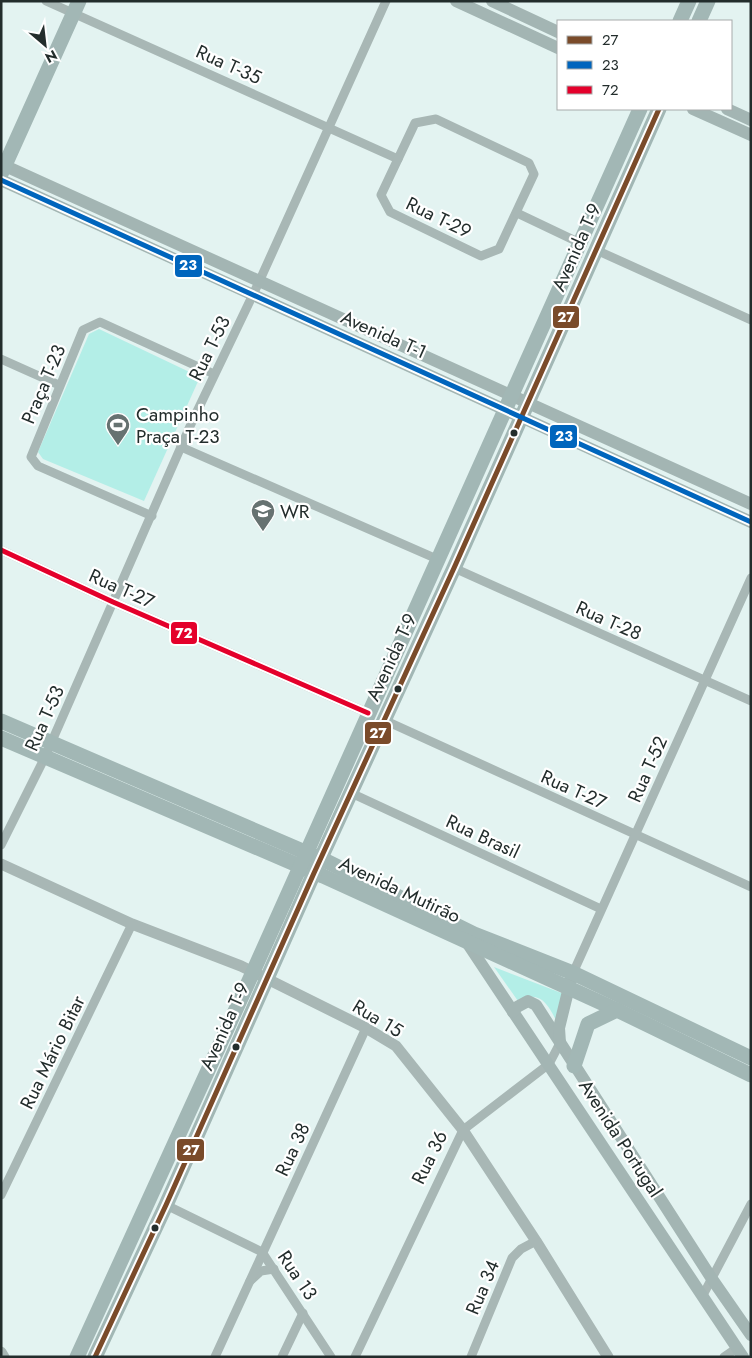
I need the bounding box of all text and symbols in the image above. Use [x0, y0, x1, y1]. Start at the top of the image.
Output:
north arrow [20, 20, 70, 70]
legend [557, 20, 732, 110]
text: 27 [602, 29, 619, 51]
street label: Rua T-35 [192, 38, 266, 91]
text: N [41, 45, 61, 68]
text: 23 [602, 54, 619, 76]
text: 72 [602, 79, 618, 101]
street label: Rua T-29 [401, 190, 476, 245]
street label: Avenida T-9 [545, 199, 608, 296]
line badge: 23 [174, 254, 203, 278]
text: 23 [179, 255, 197, 275]
street label: Avenida T-1 [337, 304, 431, 365]
line badge: 27 [552, 305, 580, 329]
text: 27 [557, 307, 575, 327]
street label: Rua T-53 [182, 311, 237, 385]
street label: Praça T-23 [15, 340, 72, 428]
place label: Campinho Praça T-23 [136, 401, 220, 450]
sports icon: Campinho Praça T-23 [105, 412, 131, 446]
line badge: 23 [549, 424, 578, 449]
text: 23 [555, 426, 573, 446]
unlabelled marker [509, 428, 519, 438]
school or university icon: WR [250, 498, 276, 532]
place label: WR [280, 498, 310, 525]
street label: Rua T-27 [85, 562, 159, 615]
street label: Rua T-28 [572, 594, 646, 647]
street label: Avenida T-9 [359, 609, 424, 705]
line badge: 72 [170, 621, 198, 645]
text: 72 [175, 623, 193, 643]
street label: Rua T-53 [18, 681, 71, 755]
unlabelled marker [393, 684, 403, 694]
line badge: 27 [364, 721, 392, 745]
text: 27 [369, 723, 387, 743]
street label: Rua T-52 [621, 732, 674, 807]
street label: Rua T-27 [537, 763, 611, 816]
street label: Rua Brasil [441, 808, 524, 865]
street label: Avenida Mutirão [335, 850, 465, 929]
street label: Avenida T-9 [193, 978, 256, 1075]
street label: Rua Mário Bitar [13, 990, 92, 1114]
street label: Rua 15 [347, 993, 408, 1044]
unlabelled marker [231, 1042, 241, 1052]
street label: Avenida Portugal [572, 1074, 669, 1203]
street label: Rua 38 [268, 1118, 317, 1180]
street label: Rua 36 [405, 1126, 454, 1189]
line badge: 27 [176, 1138, 205, 1162]
text: 27 [182, 1140, 200, 1160]
unlabelled marker [150, 1223, 160, 1233]
street label: Rua 13 [271, 1245, 324, 1305]
street label: Rua 34 [459, 1256, 506, 1319]

